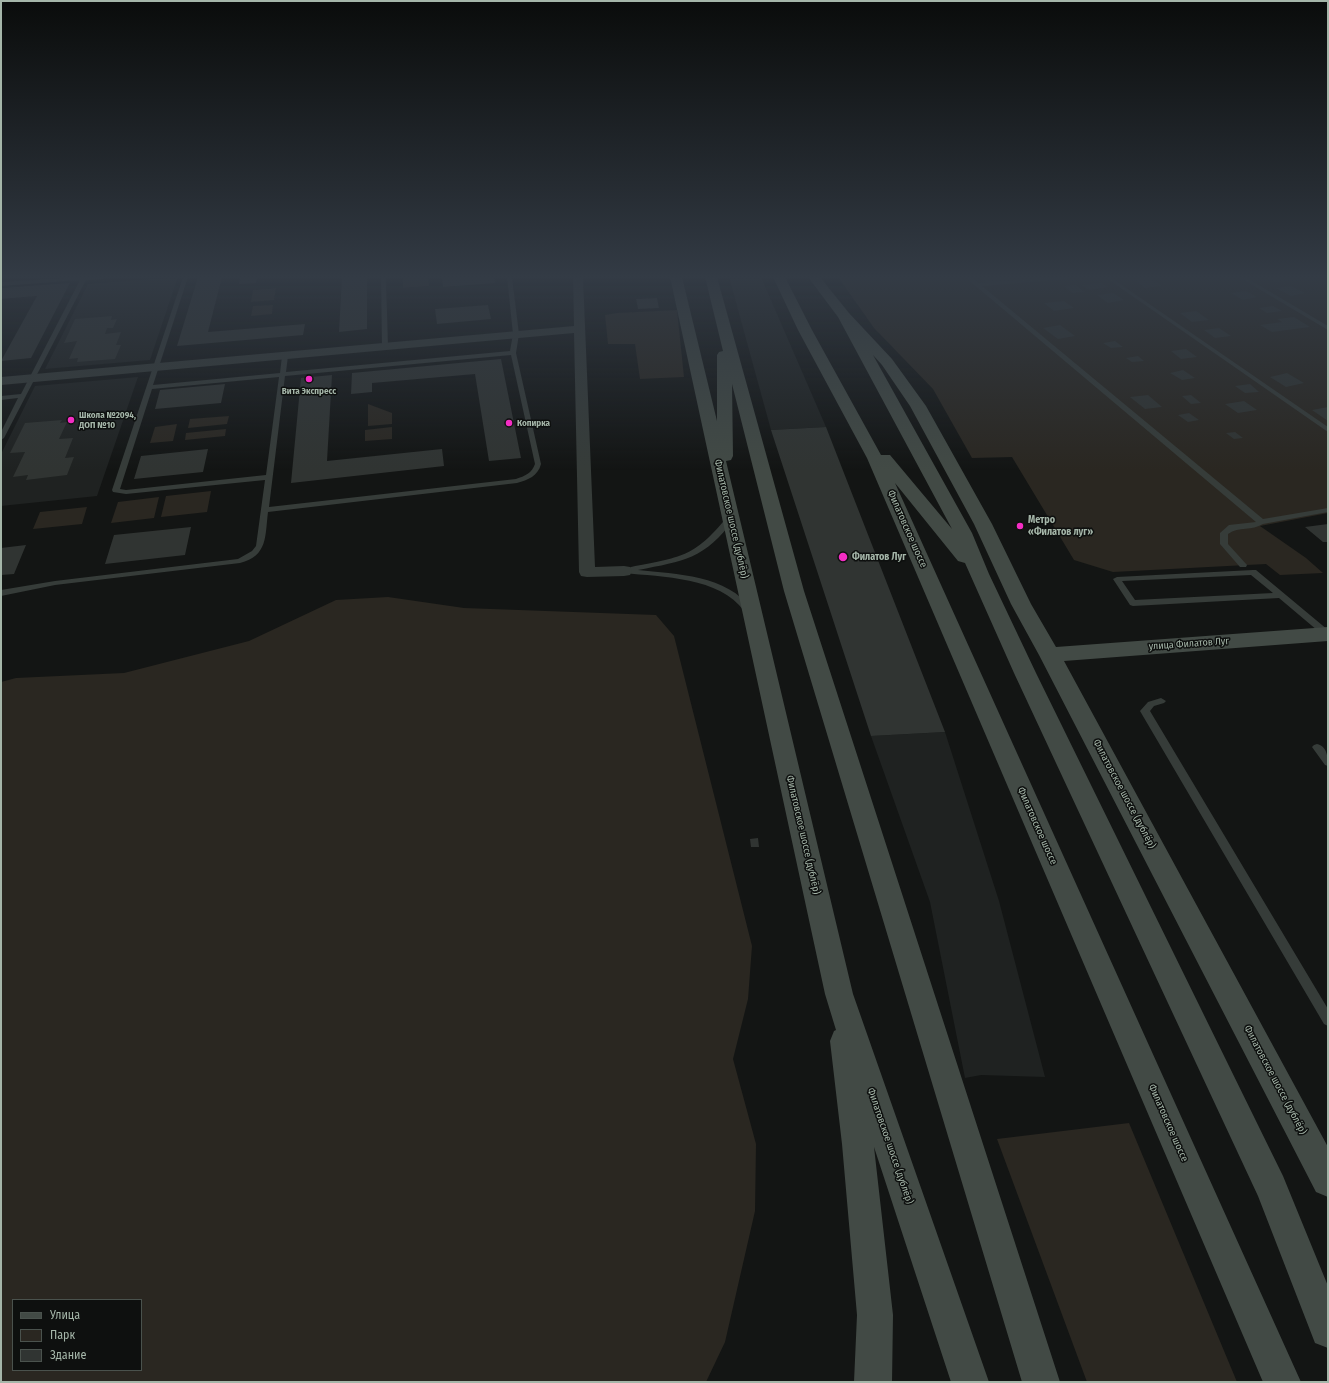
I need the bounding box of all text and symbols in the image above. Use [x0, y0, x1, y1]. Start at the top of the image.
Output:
marker: Вита Экспресс [304, 374, 314, 384]
place label: Вита Экспресс [282, 386, 336, 396]
place label: Школа №2094, ДОП №10 [79, 410, 136, 431]
marker: Школа №2094, ДОП №10 [66, 415, 76, 425]
marker: Копирка [504, 418, 514, 428]
place label: Копирка [517, 418, 550, 428]
street label: Филатовское шоссе (дублёр) [711, 458, 751, 580]
street label: Филатовское шоссе [885, 488, 929, 570]
place label: Метро «Филатов луг» [1028, 514, 1093, 538]
marker: Метро «Филатов луг» [1015, 521, 1025, 531]
marker: Филатов Луг [837, 551, 849, 563]
place label: Филатов Луг [852, 551, 906, 563]
street label: улица Филатов Луг [1148, 635, 1230, 653]
street label: Филатовское шоссе (дублёр) [1090, 737, 1158, 851]
street label: Филатовское шоссе (дублёр) [783, 774, 823, 896]
street label: Филатовское шоссе [1015, 785, 1059, 867]
street label: Филатовское шоссе (дублёр) [1241, 1023, 1309, 1137]
street label: Филатовское шоссе [1146, 1082, 1190, 1164]
street label: Филатовское шоссе (дублёр) [864, 1086, 916, 1206]
legend [12, 1299, 142, 1371]
text: Улица [50, 1308, 80, 1322]
text: Парк [50, 1328, 75, 1342]
text: Здание [50, 1348, 86, 1362]

